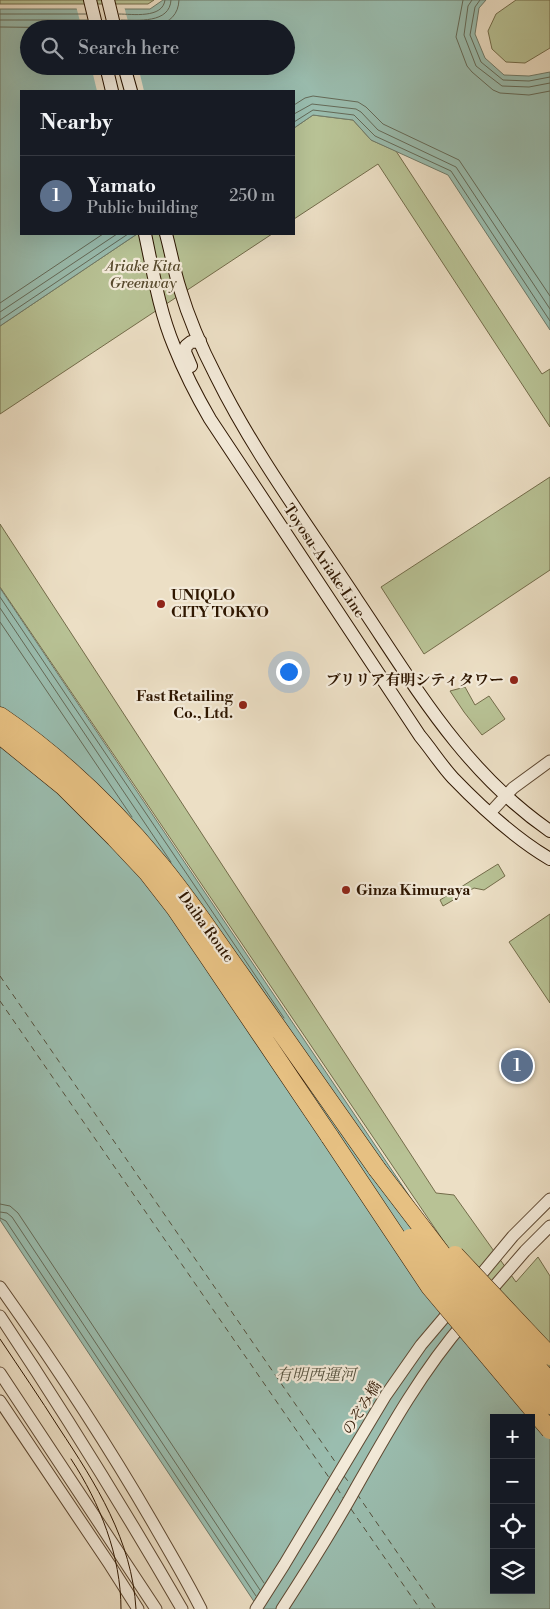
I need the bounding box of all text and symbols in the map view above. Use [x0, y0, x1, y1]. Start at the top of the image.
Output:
search box [20, 20, 295, 75]
icon: search [38, 34, 66, 62]
text: Search here [78, 36, 179, 60]
text: Nearby [40, 110, 113, 136]
text: Yamato [87, 174, 156, 198]
text: 1 [52, 186, 60, 206]
text: 250 m [229, 186, 275, 206]
text: Public building [87, 198, 198, 218]
park label: Ariake Kita Greenway [104, 257, 181, 293]
street label: Toyosu-Ariake Line [279, 501, 369, 621]
place label: UNIQLO CITY TOKYO [171, 586, 269, 622]
marker: UNIQLO CITY TOKYO [155, 598, 167, 610]
your location [276, 659, 302, 685]
place label: ブリリア有明シティタワー [326, 671, 504, 690]
marker: ブリリア有明シティタワー [508, 674, 520, 686]
place label: Fast Retailing Co., Ltd. [136, 687, 234, 723]
marker: Fast Retailing Co., Ltd. [237, 699, 249, 711]
place label: Ginza Kimuraya [356, 881, 471, 900]
marker: Ginza Kimuraya [340, 884, 352, 896]
street label: Daiba Route [174, 888, 238, 966]
pin: 1 [501, 1047, 533, 1085]
water label: 有明西運河 [276, 1365, 359, 1385]
street label: のぞみ橋 [338, 1378, 386, 1438]
map controls [490, 1414, 535, 1594]
button: + [490, 1414, 535, 1459]
button: − [490, 1459, 535, 1504]
button: locate [490, 1504, 535, 1549]
button: layers [490, 1549, 535, 1594]

